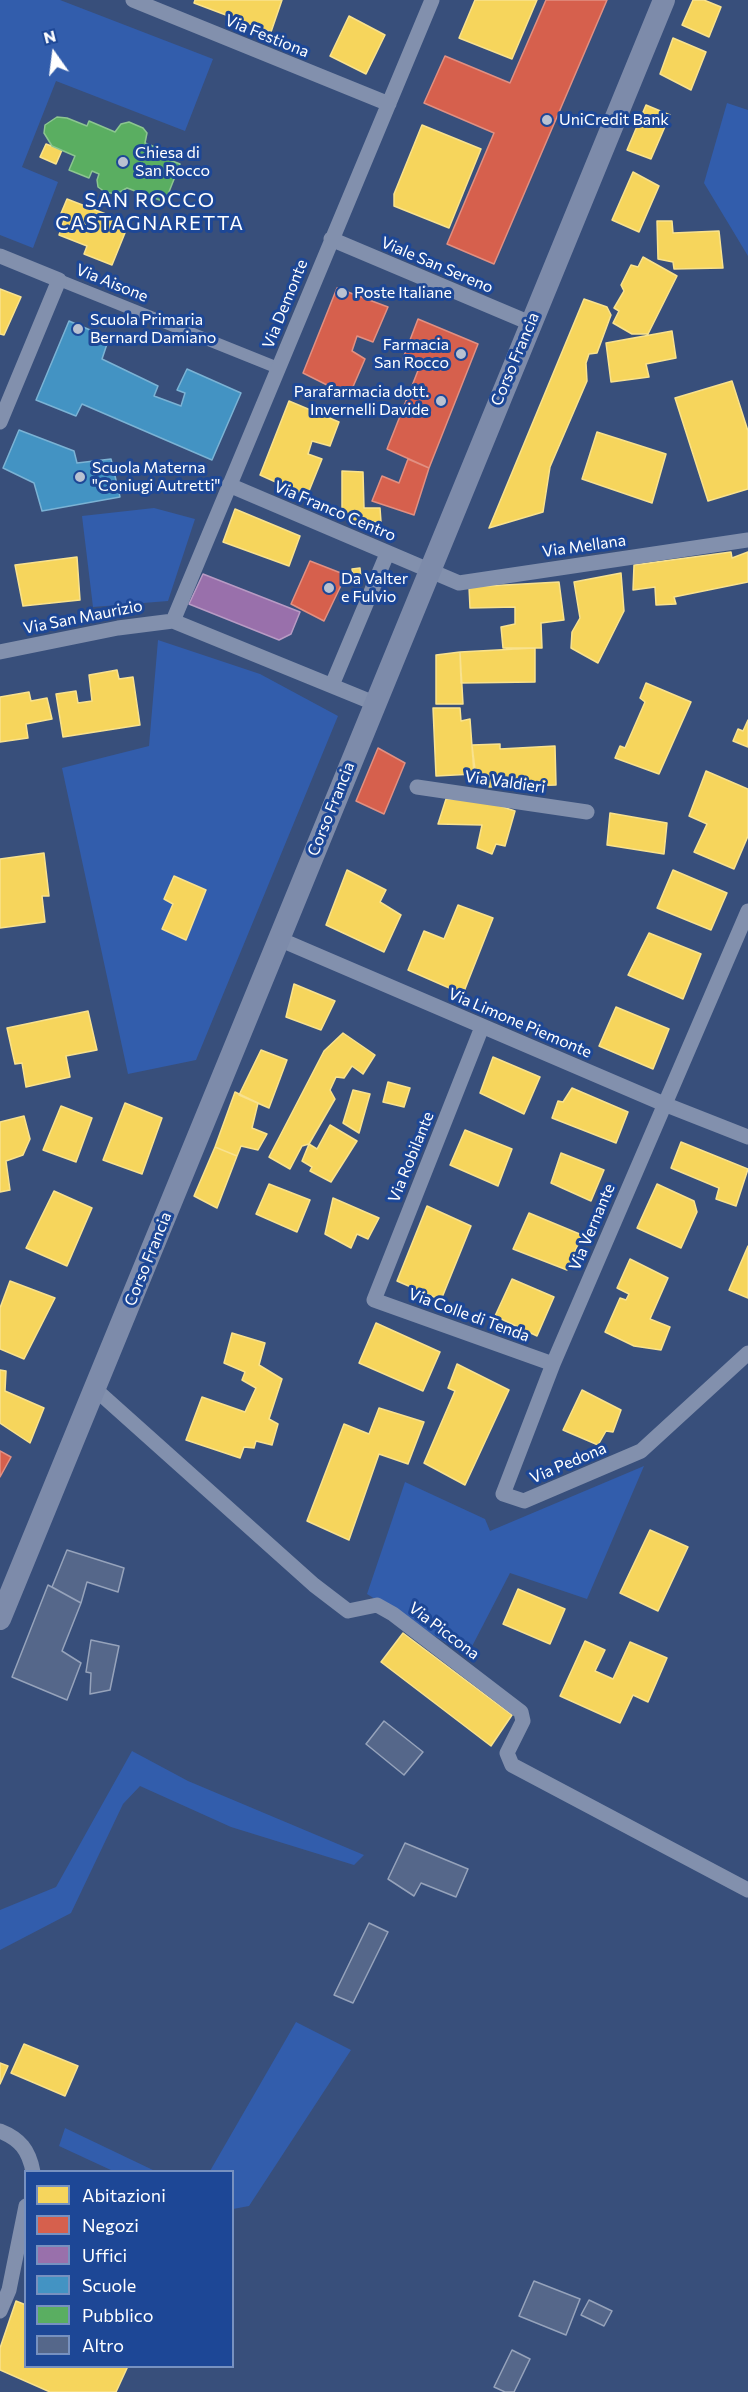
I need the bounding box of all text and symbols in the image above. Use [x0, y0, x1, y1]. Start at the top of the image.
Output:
street label: Via Festiona [222, 10, 312, 62]
north arrow [24, 24, 84, 84]
text: N [41, 25, 58, 47]
place label: UniCredit Bank [559, 110, 669, 130]
marker: UniCredit Bank [540, 113, 554, 127]
place label: Chiesa di San Rocco [135, 143, 210, 181]
marker: Chiesa di San Rocco [116, 155, 130, 169]
district label: SAN ROCCO CASTAGNARETTA [55, 188, 245, 235]
street label: Viale San Sereno [378, 233, 496, 297]
street label: Via Demonte [258, 257, 312, 351]
street label: Via Aisone [73, 260, 151, 306]
place label: Poste Italiane [354, 283, 452, 303]
marker: Poste Italiane [335, 286, 349, 300]
street label: Corso Francia [487, 309, 543, 409]
place label: Scuola Primaria Bernard Damiano [90, 310, 216, 348]
marker: Scuola Primaria Bernard Damiano [71, 322, 85, 336]
place label: Farmacia San Rocco [374, 335, 449, 373]
marker: Farmacia San Rocco [454, 347, 468, 361]
place label: Parafarmacia dott. Invernelli Davide [294, 382, 429, 420]
marker: Parafarmacia dott. Invernelli Davide [434, 394, 448, 408]
place label: Scuola Materna "Coniugi Autretti" [92, 458, 221, 496]
marker: Scuola Materna "Coniugi Autretti" [73, 470, 87, 484]
street label: Via Franco Centro [271, 477, 399, 545]
street label: Via Mellana [541, 531, 627, 561]
place label: Da Valter e Fulvio [341, 569, 408, 607]
marker: Da Valter e Fulvio [322, 581, 336, 595]
street label: Via San Maurizio [22, 596, 144, 638]
street label: Corso Francia [303, 759, 359, 859]
street label: Via Valdieri [463, 767, 547, 797]
street label: Via Limone Piemonte [445, 984, 595, 1062]
street label: Via Robilante [384, 1109, 438, 1205]
street label: Via Vernante [565, 1181, 619, 1273]
street label: Corso Francia [120, 1209, 176, 1309]
street label: Via Colle di Tenda [406, 1284, 532, 1346]
street label: Via Pedona [527, 1438, 609, 1488]
street label: Via Piccona [405, 1598, 483, 1664]
legend [24, 2170, 234, 2368]
text: Abitazioni [82, 2184, 166, 2206]
text: Negozi [82, 2214, 139, 2236]
text: Uffici [82, 2244, 127, 2266]
text: Scuole [82, 2274, 136, 2296]
text: Pubblico [82, 2304, 154, 2326]
text: Altro [82, 2334, 124, 2356]

